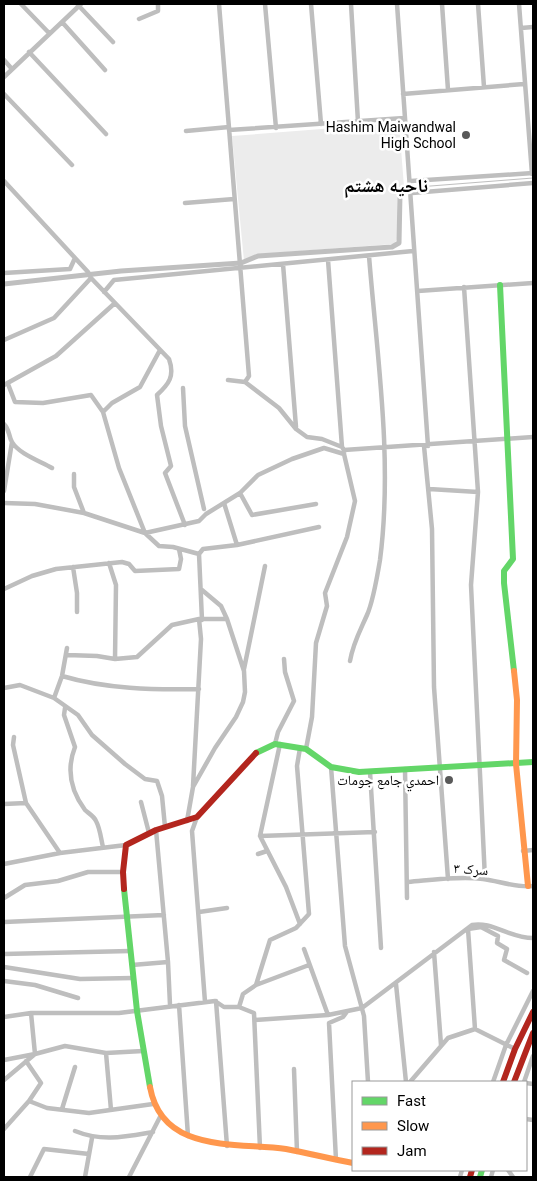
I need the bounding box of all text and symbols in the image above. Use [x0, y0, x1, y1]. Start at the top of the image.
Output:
place label: Hashim Maiwandwal High School [326, 119, 456, 151]
marker: Hashim Maiwandwal High School [460, 129, 472, 141]
district label: ناحیه هشتم [344, 174, 428, 198]
place label: احمدي جامع جومات [337, 772, 439, 792]
marker: احمدي جامع جومات [443, 774, 455, 786]
street label: سرک ۳ [453, 860, 489, 879]
legend [352, 1081, 527, 1171]
text: Fast [397, 1092, 426, 1110]
text: Slow [397, 1117, 429, 1135]
text: Jam [397, 1142, 427, 1160]

